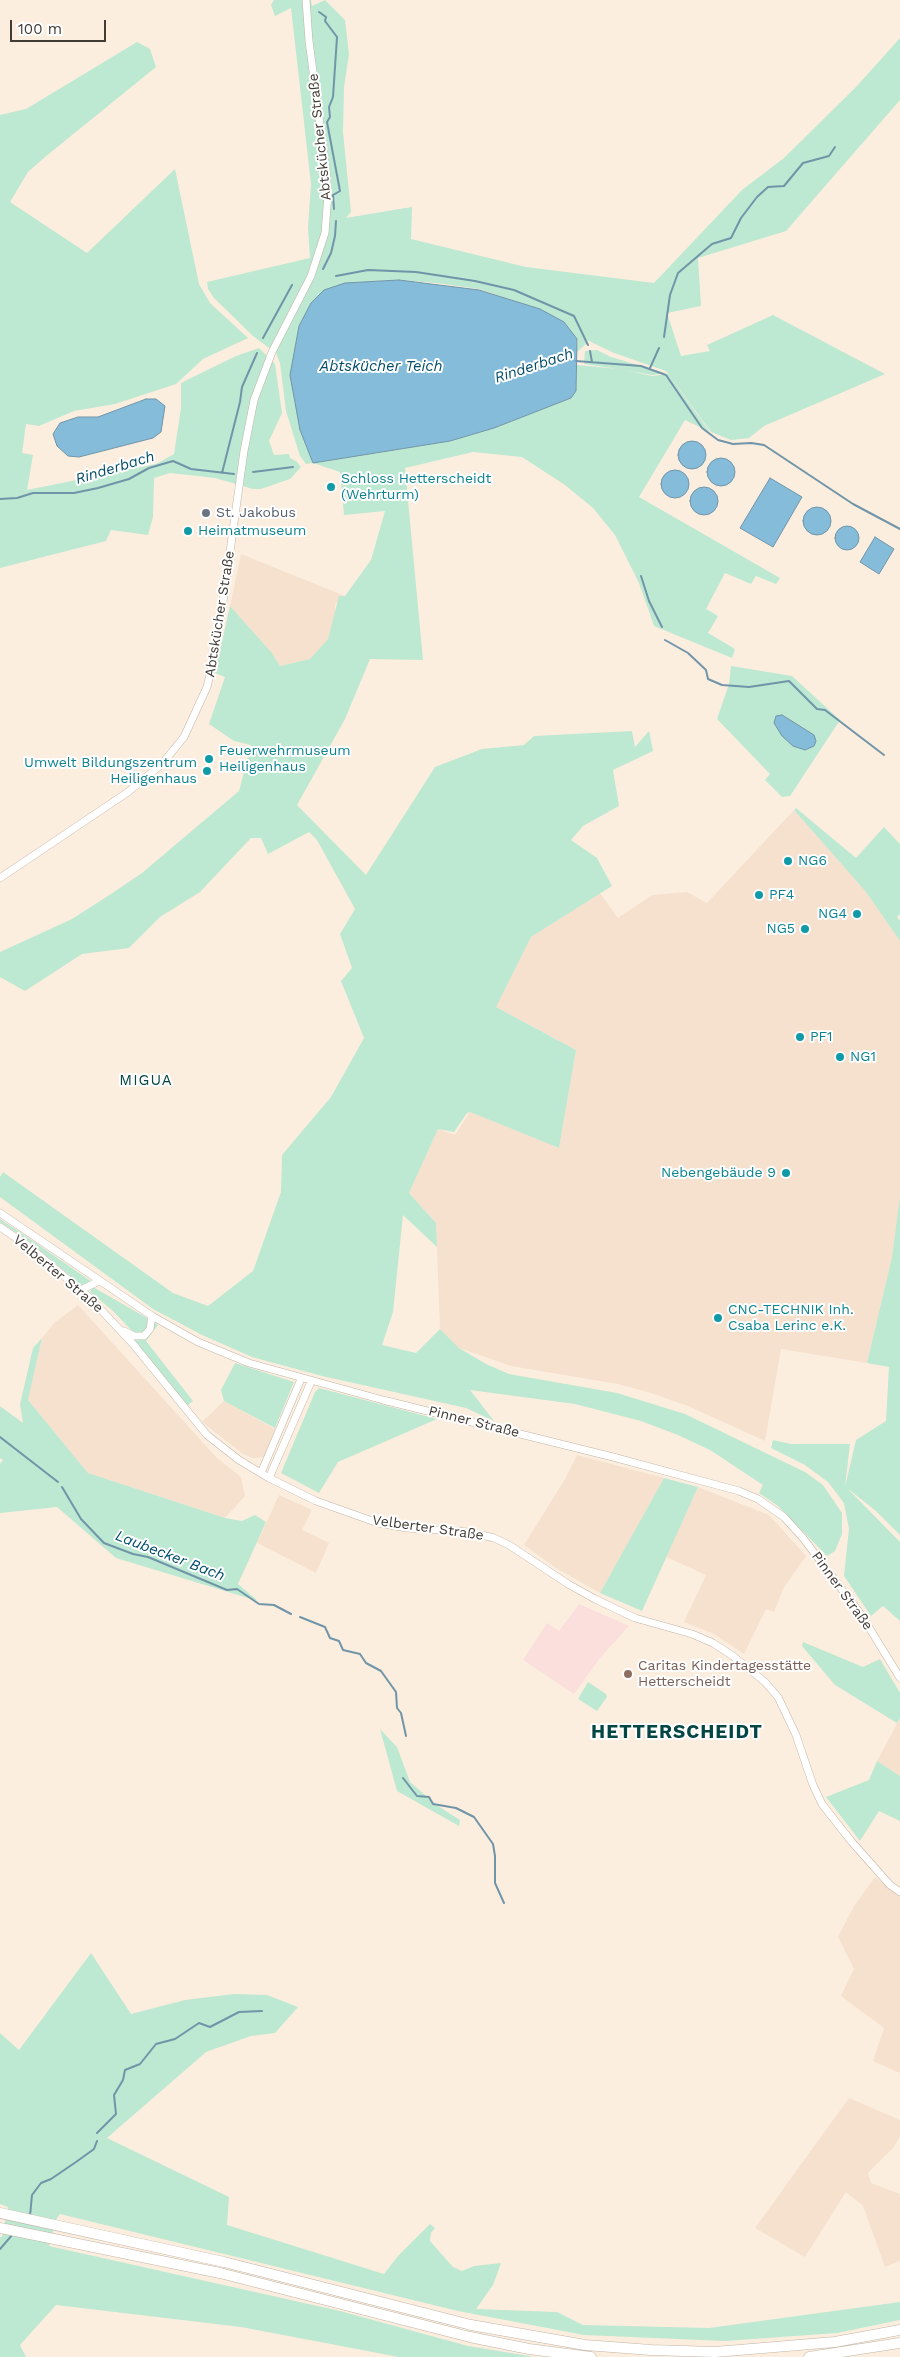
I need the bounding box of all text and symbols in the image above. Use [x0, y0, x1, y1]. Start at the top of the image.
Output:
scale bar [12, 10, 109, 42]
text: 100 m [18, 20, 62, 38]
street label: Abtskücher Straße [305, 73, 335, 201]
water label: Rinderbach [492, 345, 576, 387]
water label: Abtskücher Teich [320, 358, 442, 376]
water label: Rinderbach [73, 447, 157, 489]
place label: Schloss Hetterscheidt (Wehrturm) [341, 471, 491, 504]
marker: Schloss Hetterscheidt (Wehrturm) [325, 481, 337, 493]
place label: St. Jakobus [216, 505, 296, 521]
marker: St. Jakobus [200, 507, 212, 519]
place label: Heimatmuseum [198, 523, 306, 539]
marker: Heimatmuseum [182, 525, 194, 537]
street label: Abtskücher Straße [202, 550, 238, 678]
place label: Feuerwehrmuseum Heiligenhaus [219, 743, 351, 776]
marker: Feuerwehrmuseum Heiligenhaus [203, 753, 215, 765]
place label: Umwelt Bildungszentrum Heiligenhaus [24, 755, 197, 788]
marker: Umwelt Bildungszentrum Heiligenhaus [201, 765, 213, 777]
place label: NG6 [798, 853, 827, 869]
marker: NG6 [782, 855, 794, 867]
place label: PF4 [769, 887, 794, 903]
marker: PF4 [753, 889, 765, 901]
place label: NG4 [818, 906, 847, 922]
marker: NG4 [851, 908, 863, 920]
place label: NG5 [766, 921, 795, 937]
marker: NG5 [799, 923, 811, 935]
place label: PF1 [810, 1029, 833, 1045]
marker: PF1 [794, 1031, 806, 1043]
place label: NG1 [850, 1049, 876, 1065]
marker: NG1 [834, 1051, 846, 1063]
district label: MIGUA [119, 1072, 173, 1090]
place label: Nebengebäude 9 [661, 1165, 776, 1181]
marker: Nebengebäude 9 [780, 1167, 792, 1179]
street label: Velberter Straße [10, 1231, 106, 1317]
place label: CNC-TECHNIK Inh. Csaba Lerinc e.K. [728, 1302, 854, 1334]
marker: CNC-TECHNIK Inh. Csaba Lerinc e.K. [712, 1312, 724, 1324]
street label: Pinner Straße [427, 1403, 521, 1441]
street label: Velberter Straße [371, 1512, 485, 1544]
water label: Laubecker Bach [113, 1527, 227, 1585]
street label: Pinner Straße [808, 1548, 876, 1634]
place label: Caritas Kindertagesstätte Hetterscheidt [638, 1658, 811, 1690]
marker: Caritas Kindertagesstätte Hetterscheidt [622, 1668, 634, 1680]
district label: HETTERSCHEIDT [589, 1721, 765, 1743]

